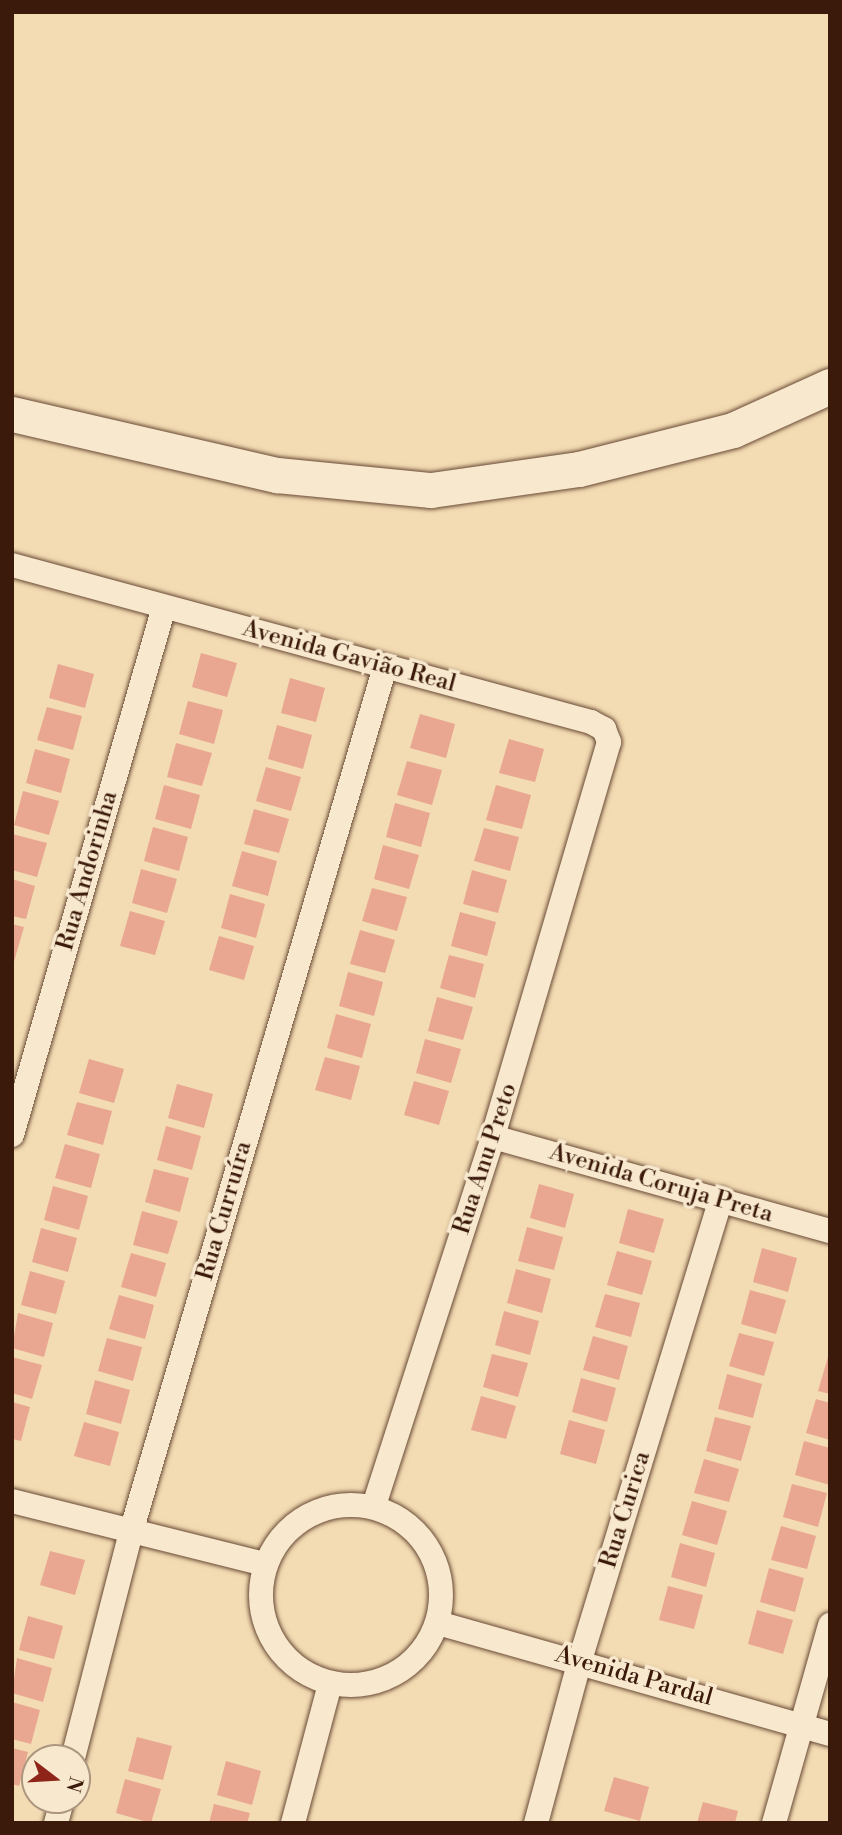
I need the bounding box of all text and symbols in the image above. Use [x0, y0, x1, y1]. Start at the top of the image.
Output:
street label: Avenida Gavião Real [239, 615, 459, 699]
street label: Rua Andorinha [51, 788, 125, 954]
street label: Rua Anu Preto [448, 1080, 524, 1238]
street label: Rua Curruíra [191, 1138, 259, 1284]
street label: Avenida Coruja Preta [546, 1138, 776, 1230]
street label: Rua Curica [595, 1448, 657, 1572]
street label: Avenida Pardal [552, 1641, 716, 1713]
north arrow [21, 1744, 91, 1814]
text: N [60, 1774, 88, 1795]

